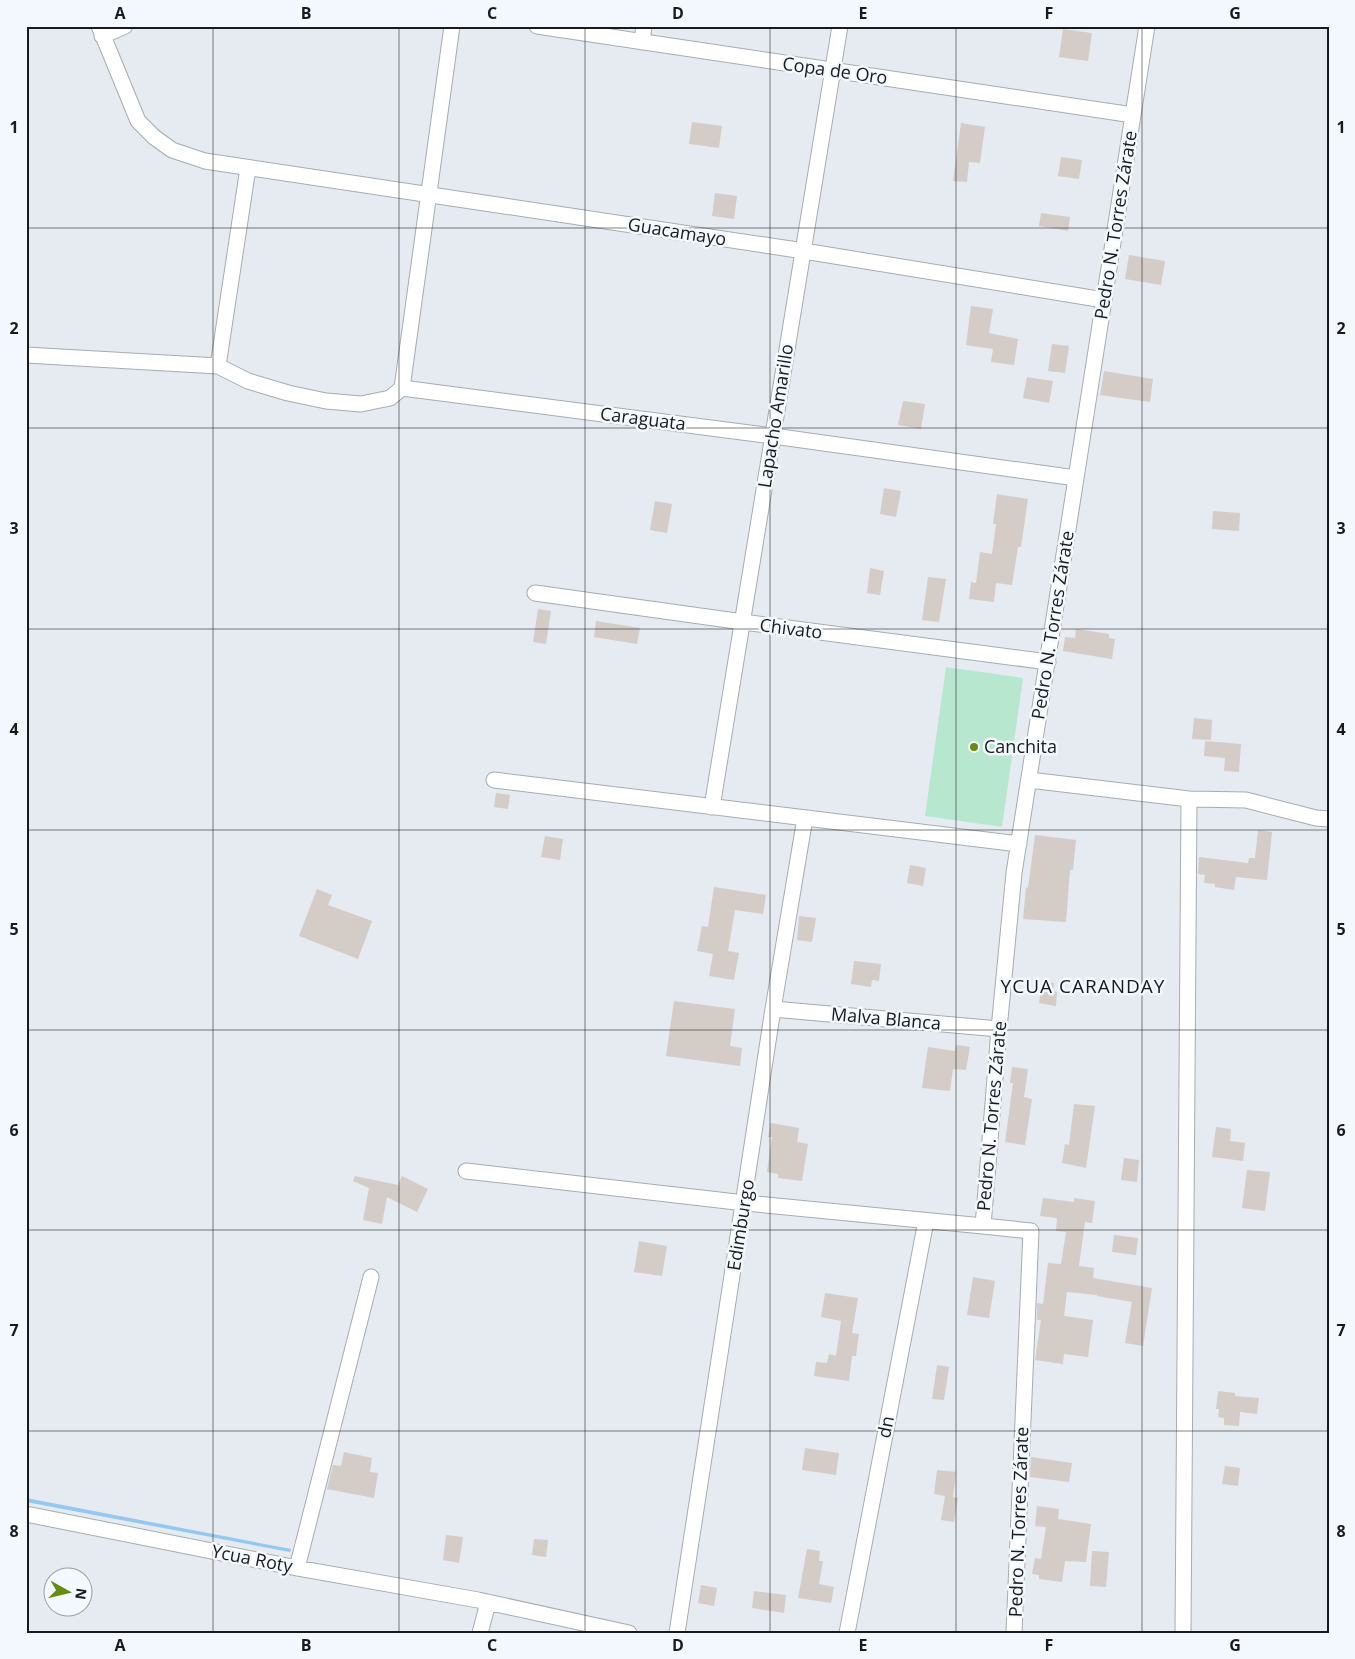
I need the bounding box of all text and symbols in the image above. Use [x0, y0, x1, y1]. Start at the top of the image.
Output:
text: A [114, 2, 126, 24]
text: B [301, 2, 311, 24]
text: C [487, 2, 497, 24]
text: D [672, 2, 684, 24]
text: E [859, 2, 868, 24]
text: F [1045, 2, 1053, 24]
text: G [1229, 2, 1241, 24]
street label: Copa de Oro [781, 51, 889, 89]
text: 1 [9, 116, 19, 138]
text: 1 [1336, 116, 1346, 138]
street label: Pedro N. Torres Zárate [1088, 129, 1142, 321]
street label: Guacamayo [626, 211, 728, 251]
text: 2 [9, 317, 19, 339]
text: 2 [1336, 317, 1346, 339]
street label: Lapacho Amarillo [752, 342, 798, 490]
street label: Caraguata [599, 401, 687, 435]
text: 3 [9, 517, 19, 539]
text: 3 [1336, 517, 1346, 539]
street label: Pedro N. Torres Zárate [1025, 529, 1079, 721]
street label: Chivato [758, 612, 824, 644]
text: 4 [9, 718, 19, 740]
text: 4 [1336, 718, 1346, 740]
place label: Canchita [984, 734, 1057, 758]
marker: Canchita [968, 741, 980, 753]
text: 5 [9, 918, 19, 940]
text: 5 [1336, 918, 1346, 940]
district label: YCUA CARANDAY [1001, 973, 1165, 999]
street label: Malva Blanca [830, 1001, 942, 1035]
street label: Pedro N. Torres Zárate [971, 1020, 1011, 1212]
text: 6 [9, 1119, 19, 1141]
text: 6 [1336, 1119, 1346, 1141]
street label: Edimburgo [721, 1177, 759, 1272]
text: 7 [9, 1319, 19, 1341]
text: 7 [1336, 1319, 1346, 1341]
street label: dn [871, 1414, 899, 1440]
street label: Pedro N. Torres Zárate [1003, 1426, 1033, 1618]
text: 8 [9, 1520, 19, 1542]
text: 8 [1336, 1520, 1346, 1542]
street label: Ycua Roty [210, 1538, 296, 1578]
north arrow [42, 1566, 92, 1616]
text: N [71, 1587, 92, 1601]
text: A [114, 1634, 126, 1656]
text: B [301, 1634, 311, 1656]
text: C [487, 1634, 497, 1656]
text: D [672, 1634, 684, 1656]
text: E [859, 1634, 868, 1656]
text: F [1045, 1634, 1053, 1656]
text: G [1229, 1634, 1241, 1656]

